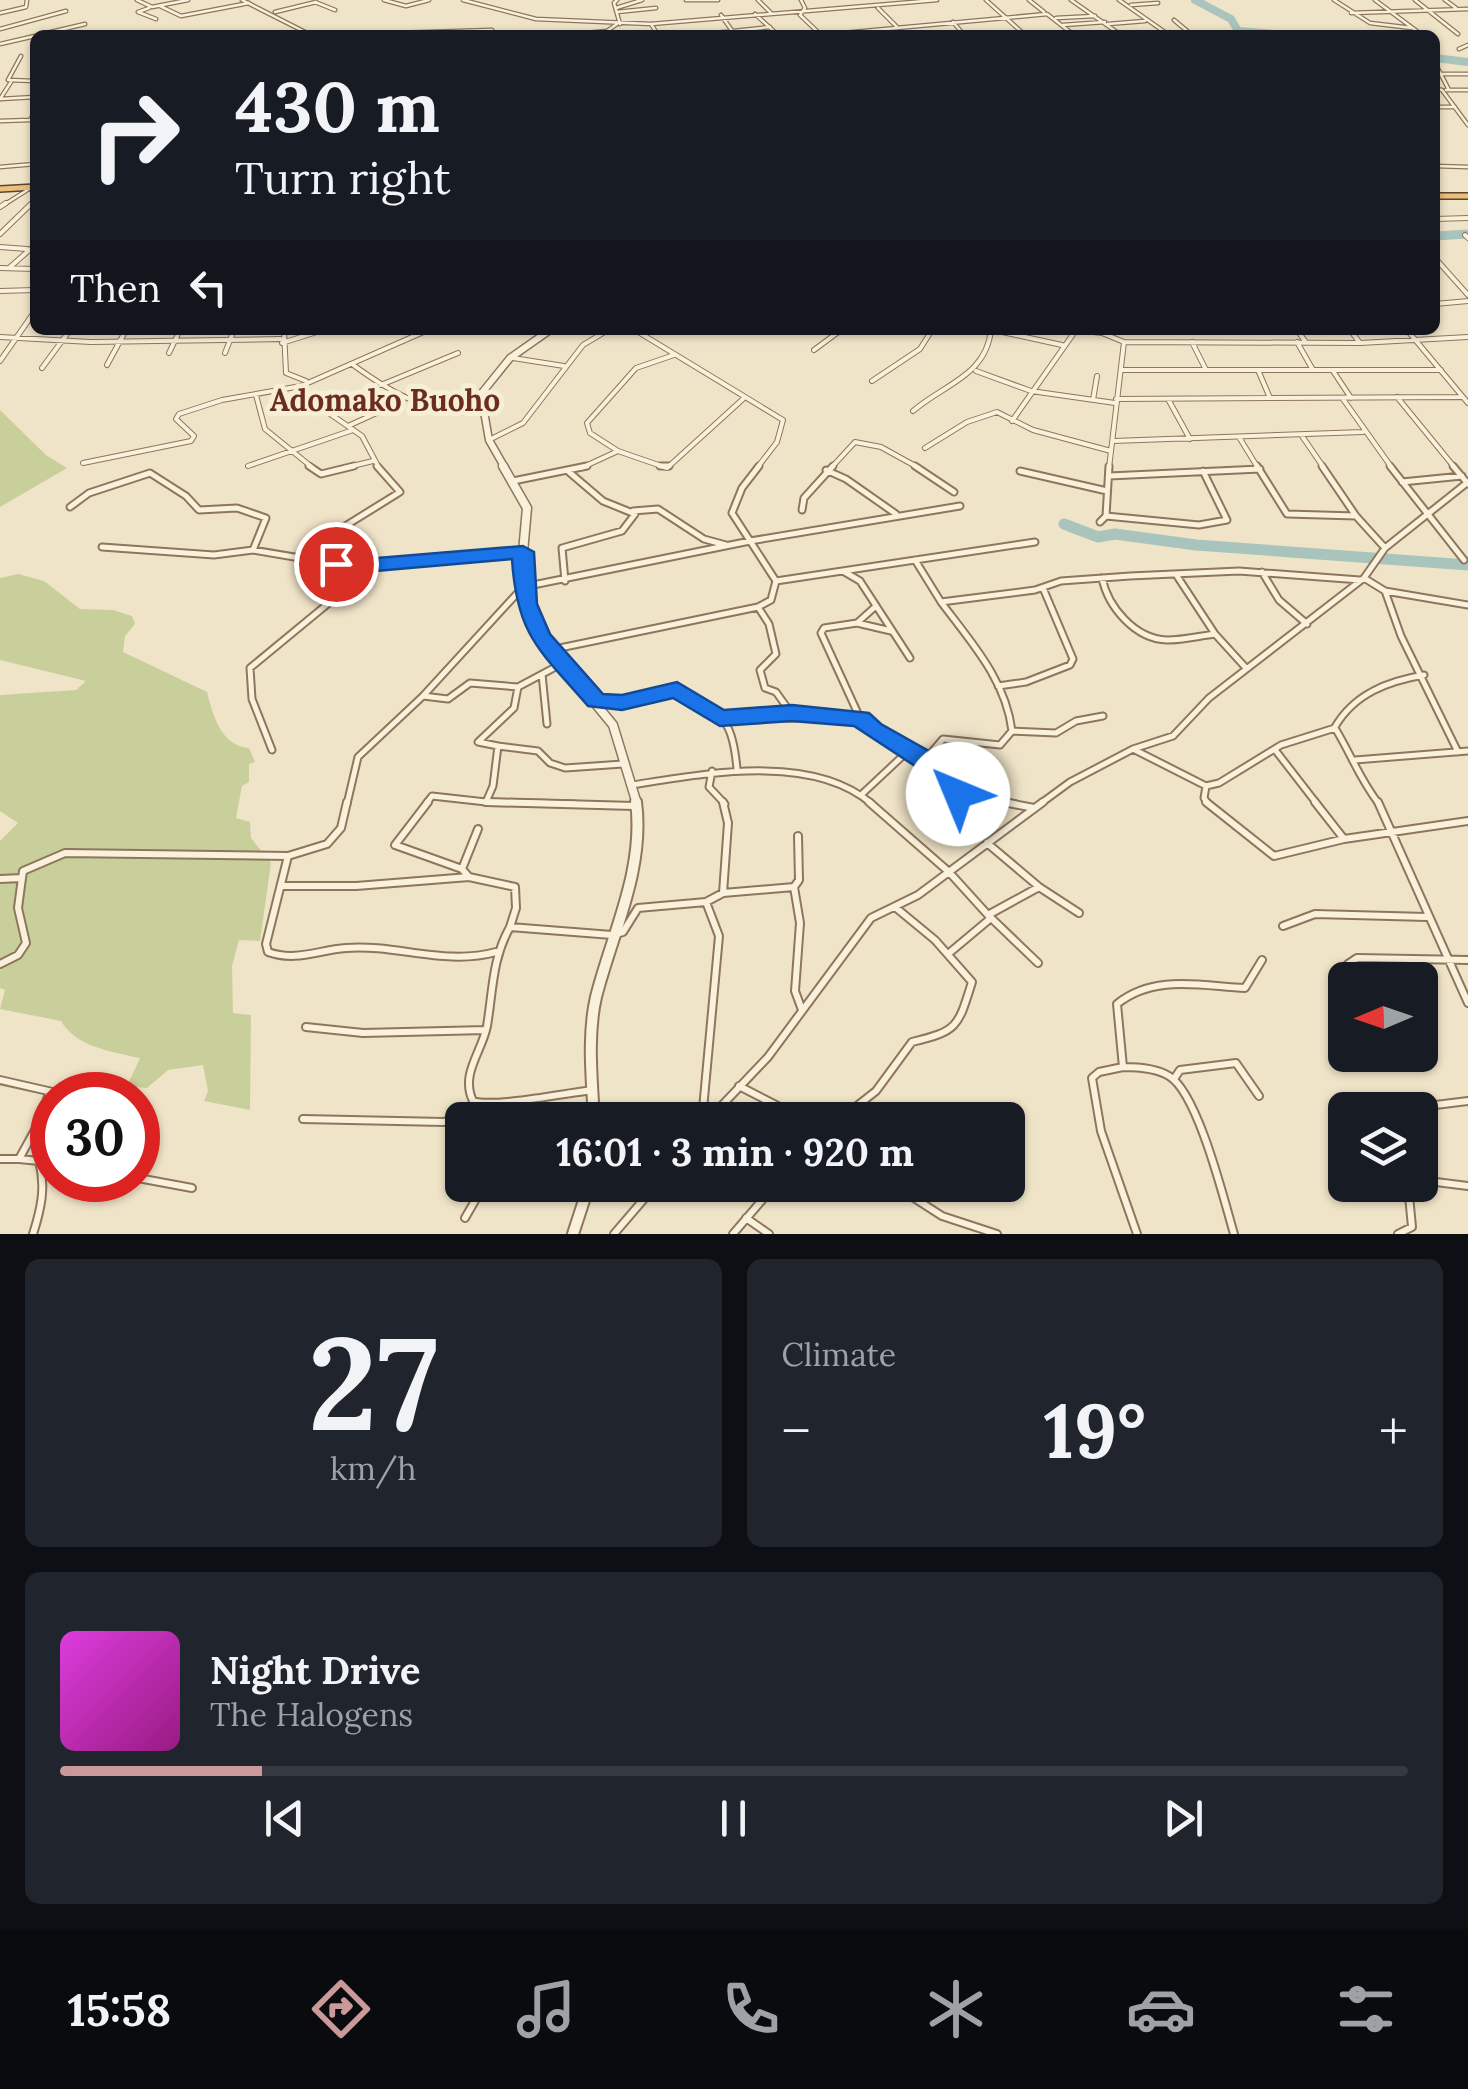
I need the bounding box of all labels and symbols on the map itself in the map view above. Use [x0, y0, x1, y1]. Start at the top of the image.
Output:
district label: Adomako Buoho [270, 381, 500, 419]
pin [294, 522, 379, 607]
position arrow [906, 742, 1010, 846]
north arrow [1328, 962, 1438, 1072]
speed limit sign: 30 [30, 1072, 160, 1202]

